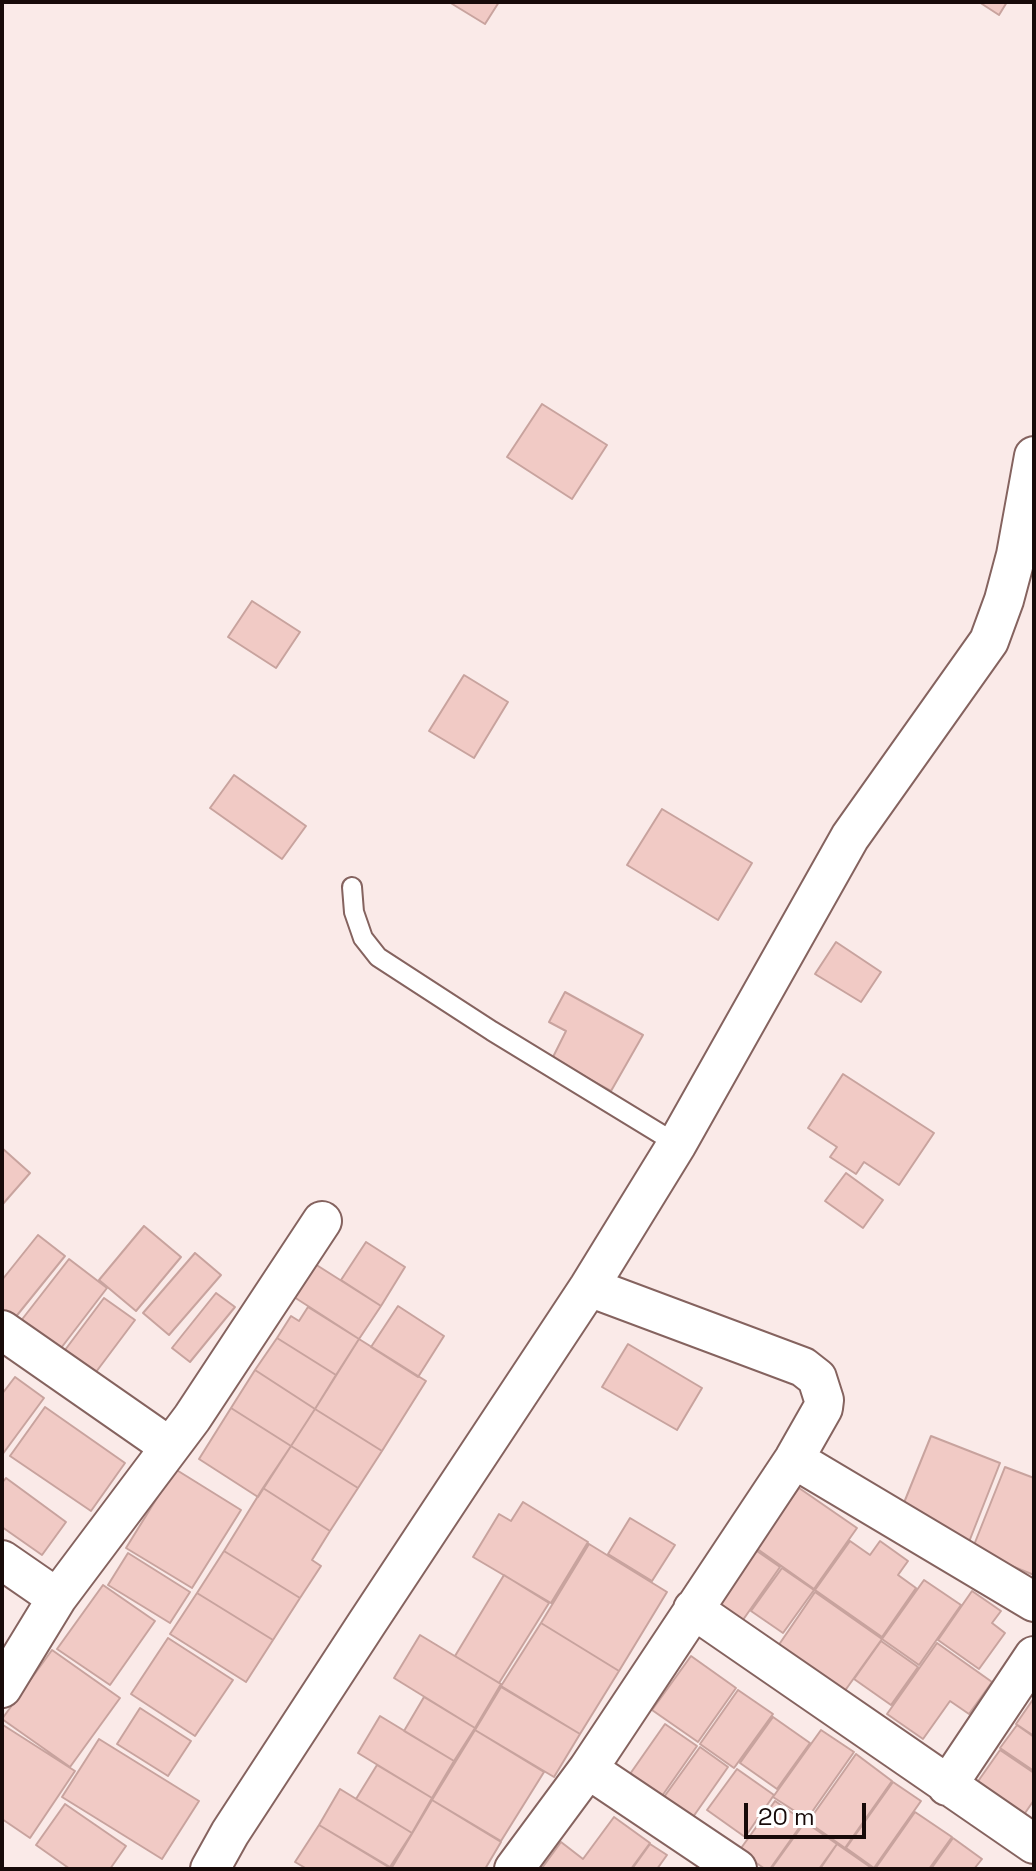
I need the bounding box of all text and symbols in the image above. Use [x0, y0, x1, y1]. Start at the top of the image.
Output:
scale bar [748, 1787, 870, 1837]
text: 20 m [758, 1801, 815, 1832]

